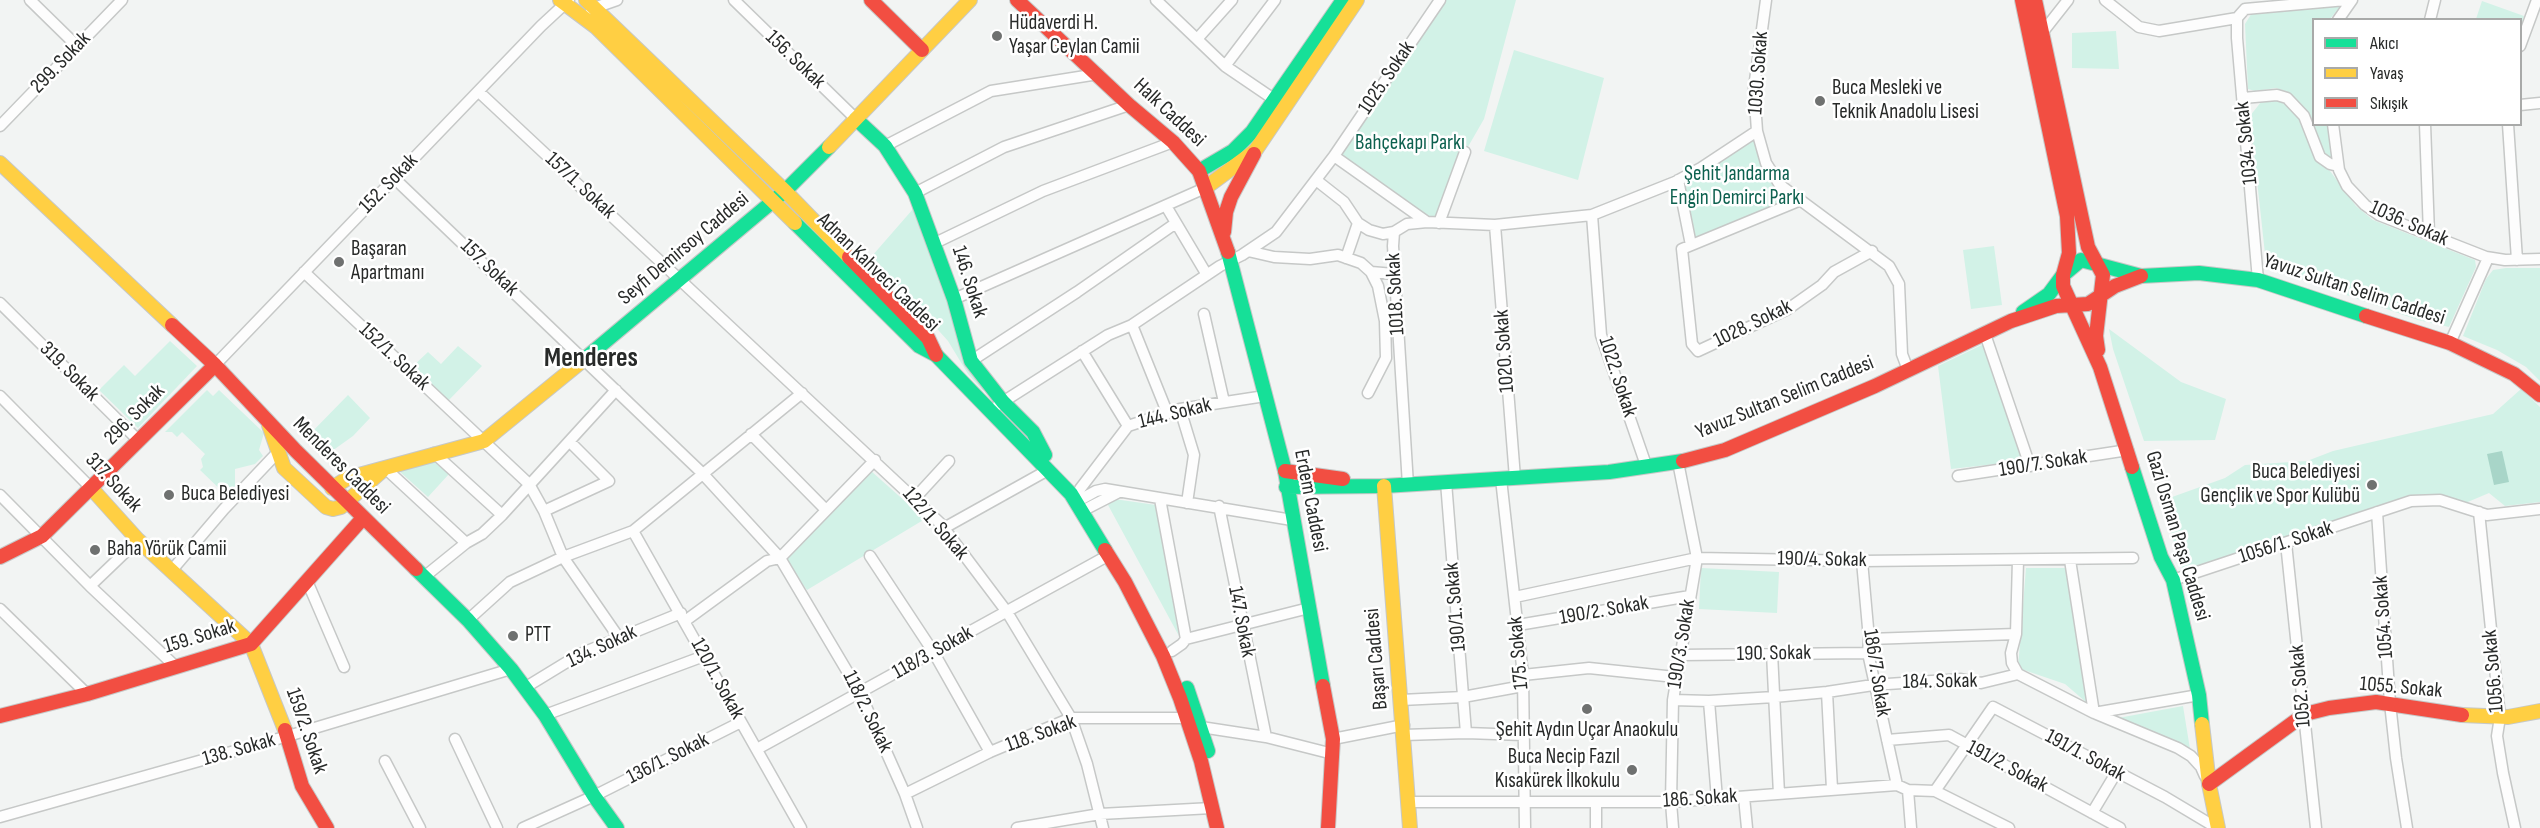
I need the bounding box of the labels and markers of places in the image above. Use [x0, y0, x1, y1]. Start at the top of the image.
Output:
place label: Hüdaverdi H. Yaşar Ceylan Camii [1009, 11, 1140, 61]
marker: Hüdaverdi H. Yaşar Ceylan Camii [990, 29, 1004, 43]
place label: Buca Mesleki ve Teknik Anadolu Lisesi [1832, 76, 1979, 126]
marker: Buca Mesleki ve Teknik Anadolu Lisesi [1813, 94, 1827, 108]
place label: Başaran Apartmanı [351, 237, 424, 287]
marker: Başaran Apartmanı [332, 255, 346, 269]
place label: Buca Belediyesi Gençlik ve Spor Kulübü [2200, 460, 2360, 510]
marker: Buca Belediyesi Gençlik ve Spor Kulübü [2365, 478, 2379, 492]
place label: Buca Belediyesi [181, 482, 289, 508]
marker: Buca Belediyesi [162, 488, 176, 502]
place label: Baha Yörük Camii [107, 537, 227, 563]
marker: Baha Yörük Camii [88, 543, 102, 557]
place label: PTT [525, 623, 551, 649]
marker: PTT [506, 629, 520, 643]
marker: Şehit Aydın Uçar Anaokulu [1580, 702, 1594, 716]
place label: Şehit Aydın Uçar Anaokulu [1496, 718, 1678, 744]
place label: Buca Necip Fazıl Kısakürek İlkokulu [1495, 745, 1620, 795]
marker: Buca Necip Fazıl Kısakürek İlkokulu [1625, 763, 1639, 777]

